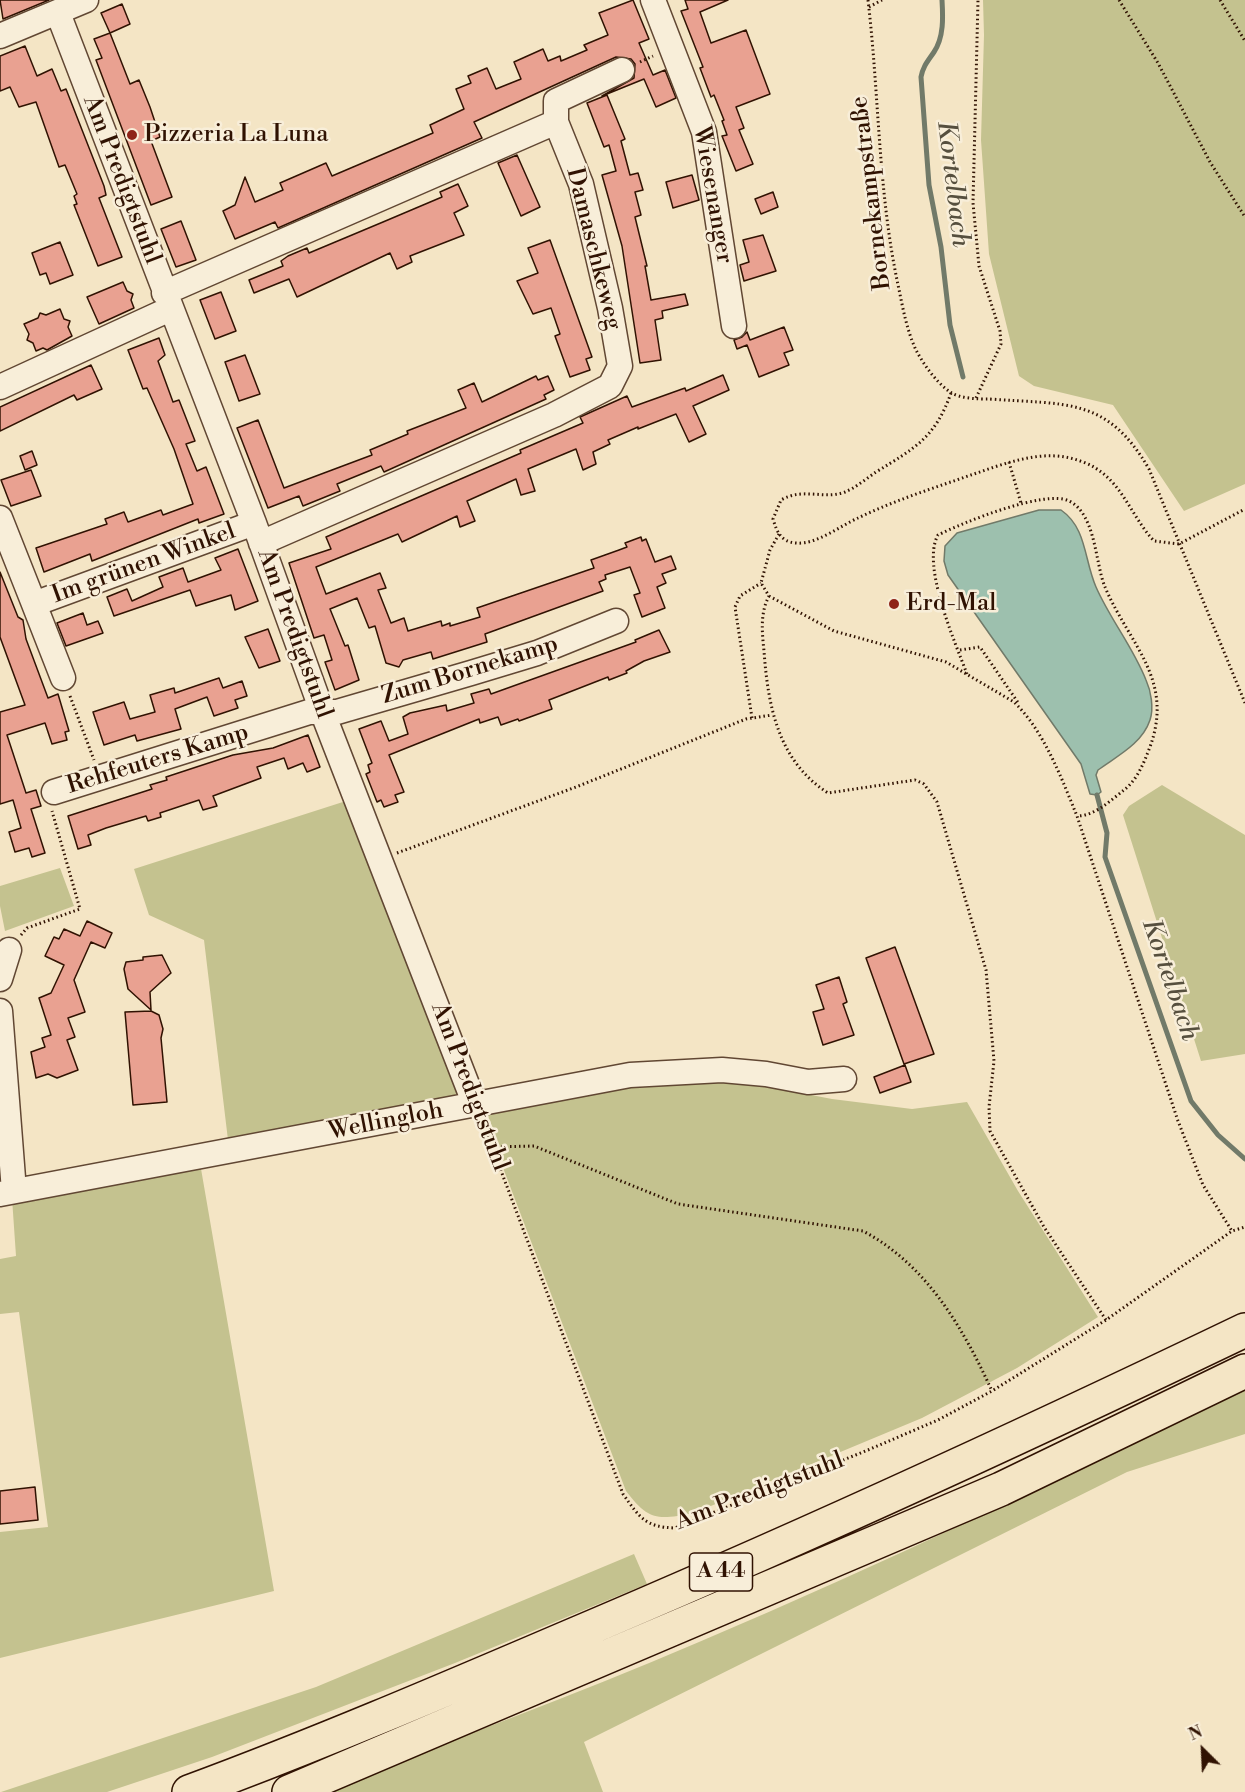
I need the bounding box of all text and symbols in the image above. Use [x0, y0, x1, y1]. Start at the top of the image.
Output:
street label: Am Predigtstuhl [76, 92, 166, 268]
street label: Bornekampstraße [846, 94, 898, 292]
water label: Kortelbach [929, 119, 975, 249]
place label: Pizzeria La Luna [144, 121, 328, 149]
street label: Wiesenanger [686, 124, 738, 266]
marker: Pizzeria La Luna [125, 128, 139, 142]
street label: Damaschkeweg [559, 165, 627, 333]
street label: Im grünen Winkel [48, 517, 240, 611]
street label: Am Predigtstuhl [250, 545, 338, 723]
place label: Erd-Mal [906, 590, 996, 618]
marker: Erd-Mal [887, 597, 901, 611]
street label: Zum Bornekamp [378, 630, 562, 712]
street label: Rehfeuters Kamp [64, 719, 252, 801]
water label: Kortelbach [1134, 915, 1204, 1045]
street label: Am Predigtstuhl [424, 999, 514, 1175]
street label: Wellingloh [326, 1097, 446, 1147]
street label: Am Predigtstuhl [672, 1447, 848, 1537]
road number: A 44 [690, 1553, 752, 1591]
north arrow [1173, 1720, 1233, 1780]
text: N [1186, 1722, 1206, 1745]

